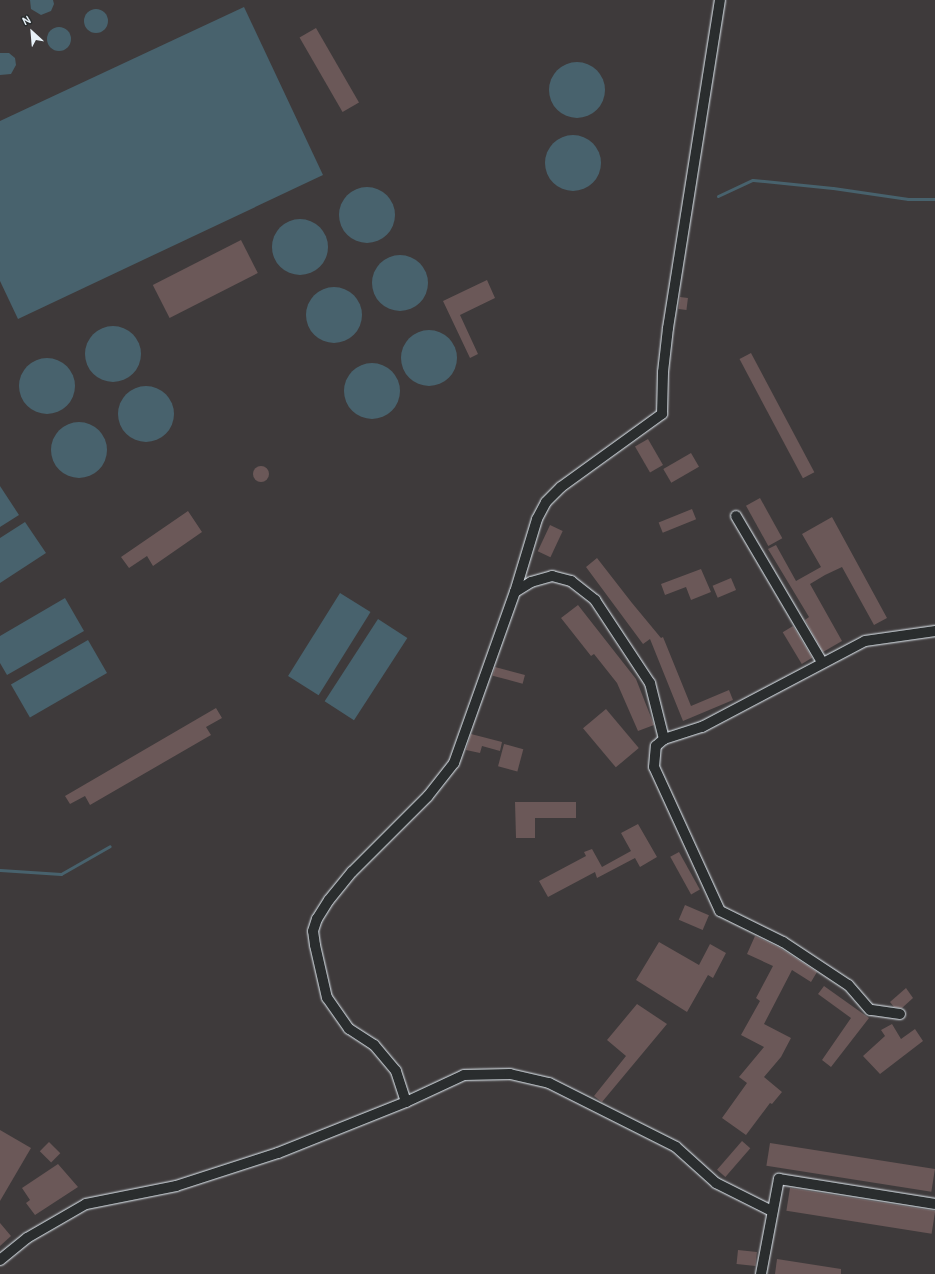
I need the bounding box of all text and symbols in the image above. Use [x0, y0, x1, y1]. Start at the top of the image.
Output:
north arrow [12, 12, 52, 52]
text: N [20, 13, 33, 28]

